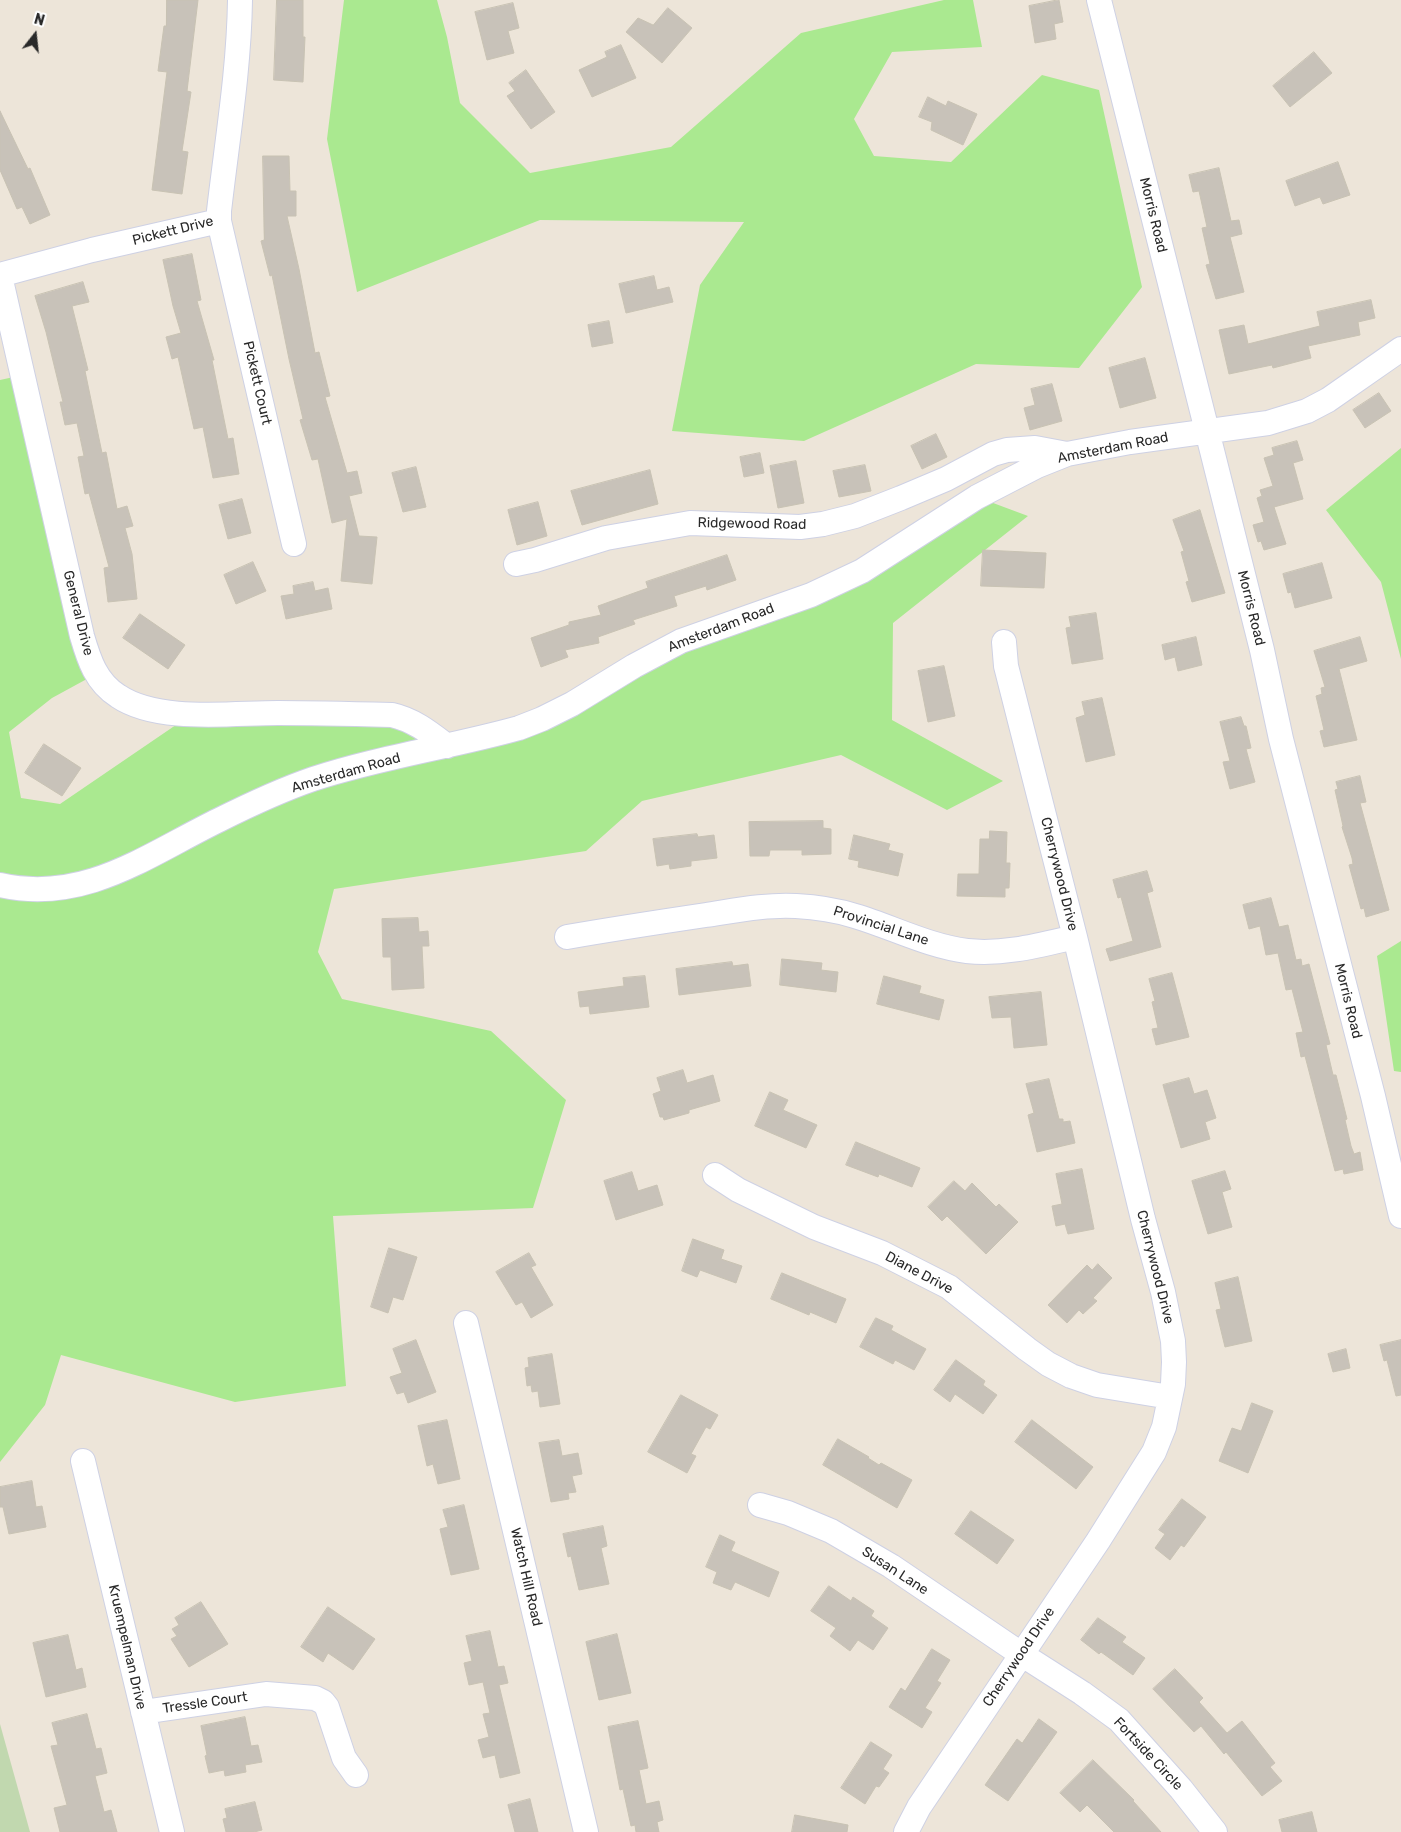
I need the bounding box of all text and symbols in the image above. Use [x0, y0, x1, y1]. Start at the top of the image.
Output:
north arrow [10, 10, 60, 60]
text: N [32, 11, 46, 30]
street label: Morris Road [1136, 176, 1170, 254]
street label: Pickett Drive [131, 213, 215, 249]
street label: Pickett Court [239, 339, 275, 427]
street label: Amsterdam Road [1056, 429, 1170, 467]
street label: Ridgewood Road [697, 515, 807, 533]
street label: General Drive [59, 569, 97, 657]
street label: Morris Road [1234, 569, 1268, 647]
street label: Amsterdam Road [665, 600, 777, 656]
street label: Amsterdam Road [290, 749, 402, 797]
street label: Cherrywood Drive [1037, 815, 1081, 933]
street label: Provincial Lane [831, 903, 931, 949]
street label: Morris Road [1331, 962, 1365, 1040]
street label: Cherrywood Drive [1133, 1208, 1177, 1326]
street label: Diane Drive [882, 1248, 956, 1298]
street label: Watch Hill Road [507, 1526, 545, 1628]
street label: Susan Lane [859, 1543, 931, 1599]
street label: Kruempelman Drive [104, 1583, 150, 1711]
street label: Cherrywood Drive [979, 1604, 1059, 1710]
street label: Tressle Court [161, 1689, 249, 1717]
street label: Fortside Circle [1110, 1714, 1186, 1794]

